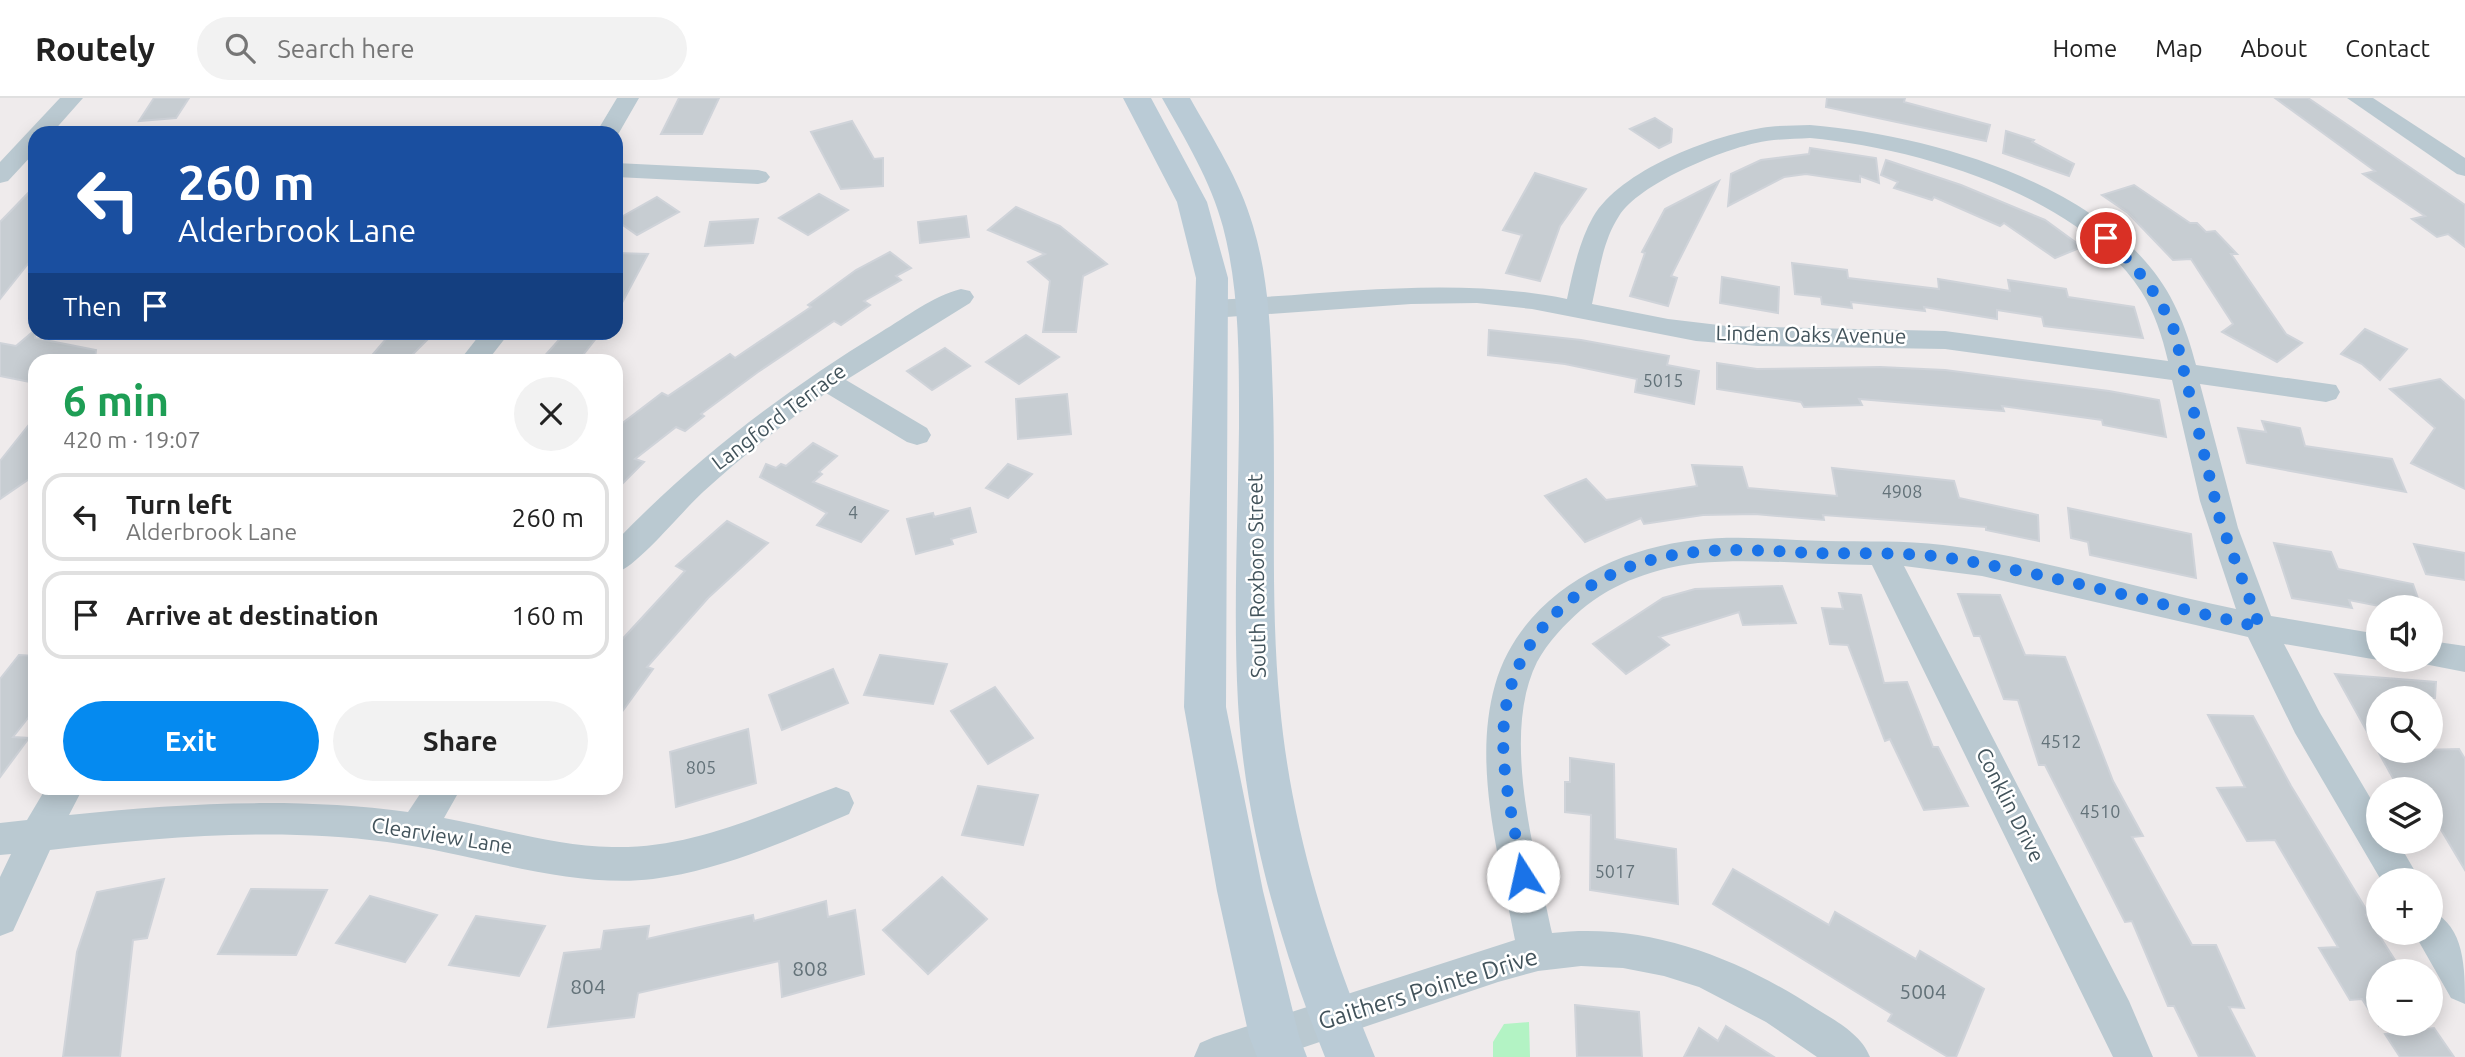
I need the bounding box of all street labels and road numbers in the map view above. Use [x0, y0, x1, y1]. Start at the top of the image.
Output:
street label: Linden Oaks Avenue [1715, 320, 1907, 348]
street label: Langford Terrace [707, 358, 850, 474]
street label: South Roxboro Street [1242, 474, 1270, 678]
street label: Conklin Drive [1972, 744, 2050, 866]
street label: Clearview Lane [370, 812, 514, 858]
street label: Gaithers Pointe Drive [1315, 942, 1541, 1035]

